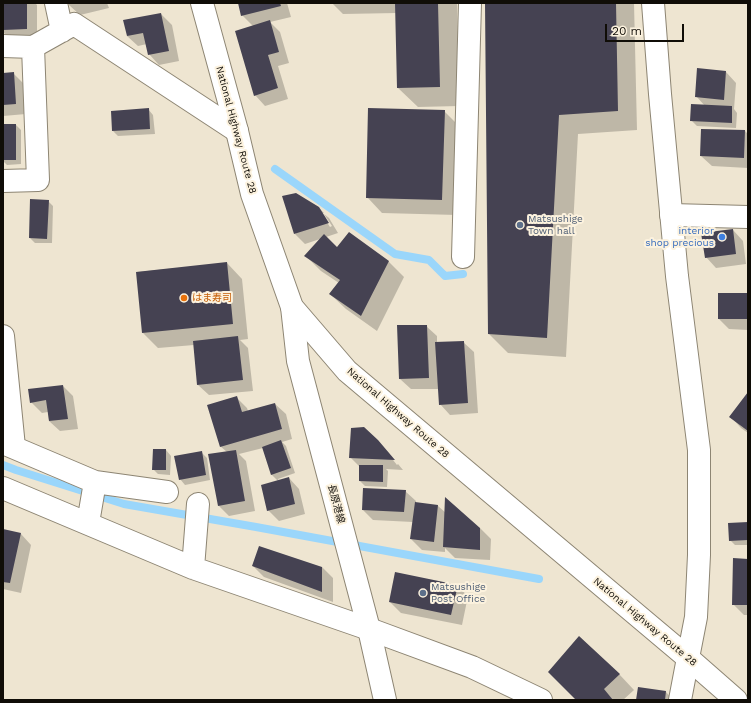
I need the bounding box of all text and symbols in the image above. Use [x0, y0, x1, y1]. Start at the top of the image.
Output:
scale bar [607, 16, 686, 42]
text: 20 m [612, 24, 642, 38]
street label: National Highway Route 28 [213, 65, 259, 195]
place label: Matsushige Town hall [528, 213, 583, 236]
marker: Matsushige Town hall [515, 220, 525, 230]
place label: interior shop precious [645, 225, 714, 248]
marker: interior shop precious [717, 232, 727, 242]
place label: はま寿司 [192, 292, 232, 304]
marker: はま寿司 [179, 293, 189, 303]
street label: National Highway Route 28 [344, 365, 452, 461]
street label: 長原港線 [325, 483, 347, 525]
street label: National Highway Route 28 [591, 575, 699, 669]
place label: Matsushige Post Office [431, 581, 486, 604]
marker: Matsushige Post Office [418, 588, 428, 598]

